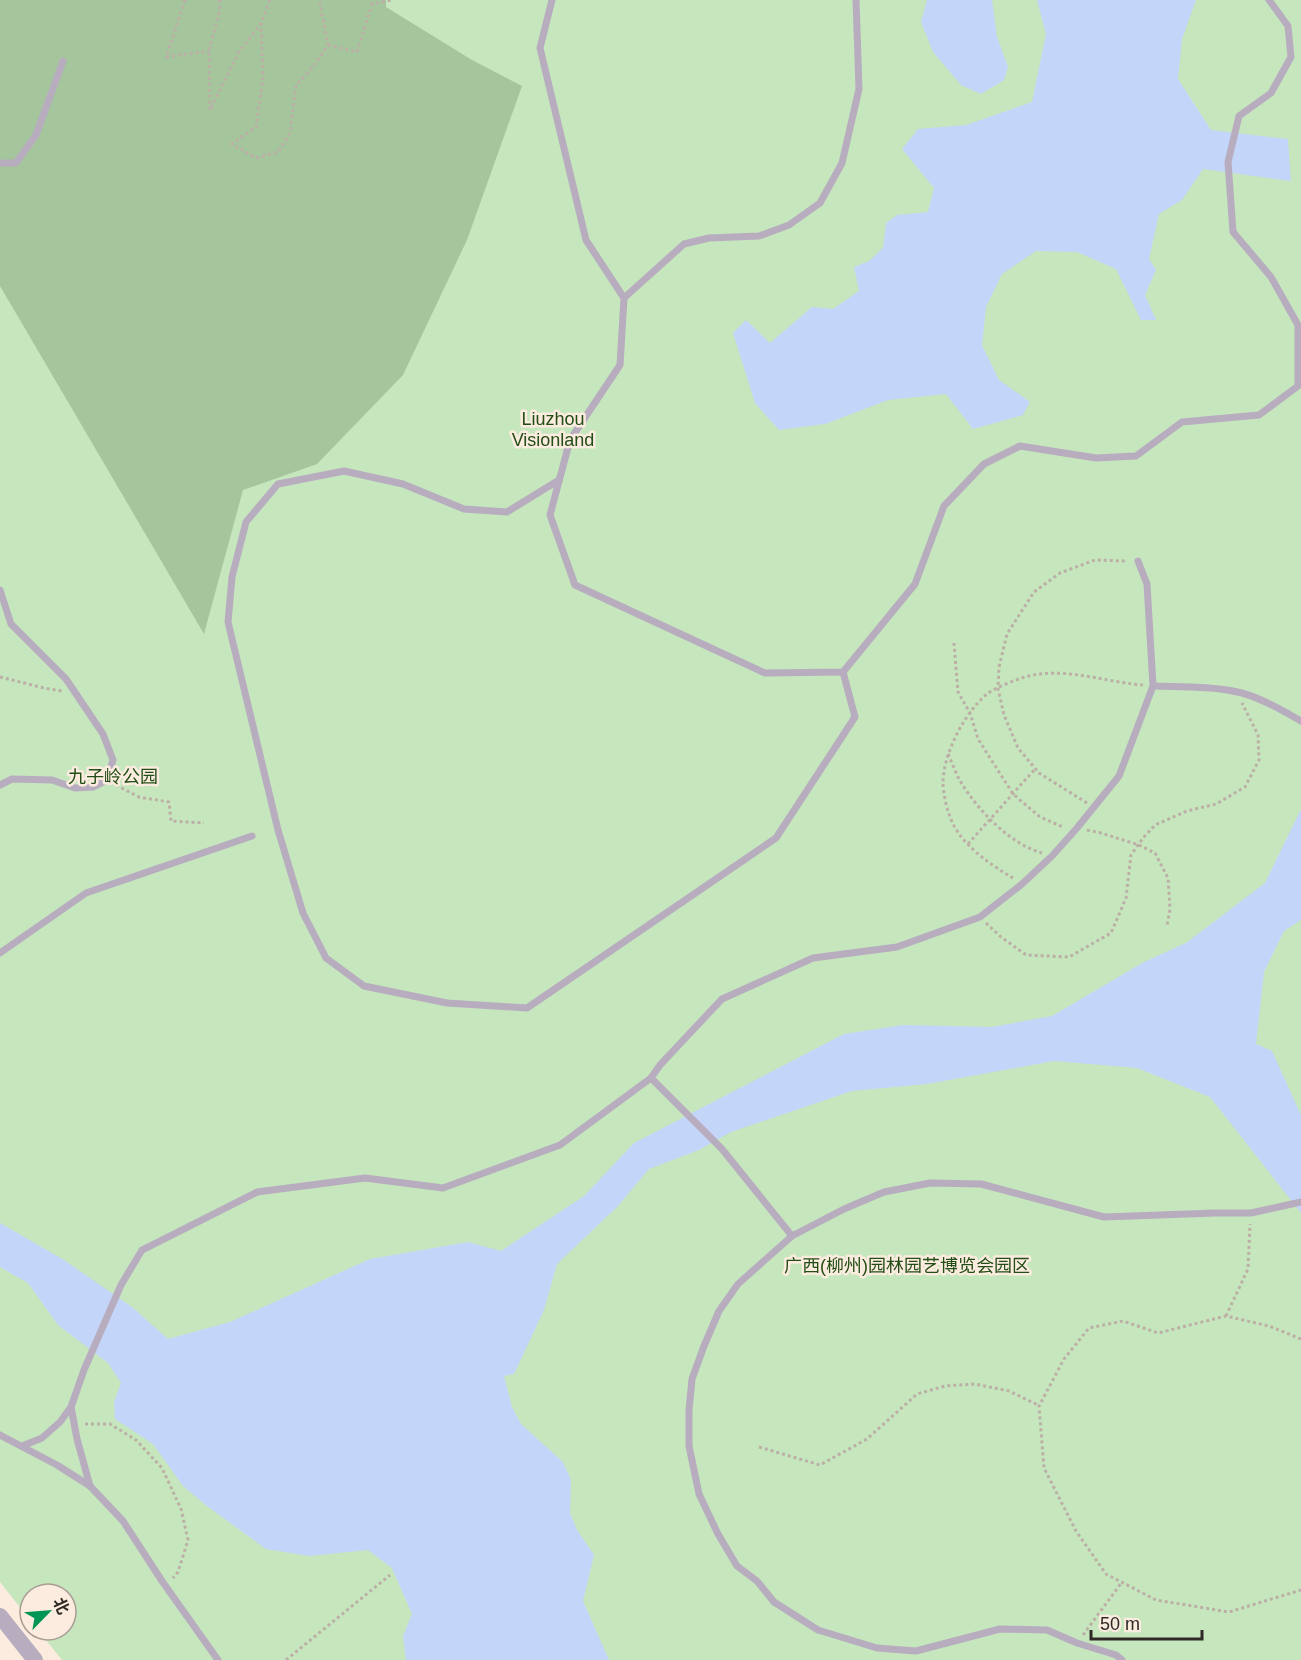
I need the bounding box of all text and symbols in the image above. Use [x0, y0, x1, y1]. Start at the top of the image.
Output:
park label: Liuzhou Visionland [512, 409, 594, 450]
park label: 九子岭公园 [68, 767, 158, 787]
park label: 广西(柳州)园林园艺博览会园区 [784, 1256, 1030, 1276]
north arrow [18, 1582, 78, 1642]
text: 北 [50, 1595, 72, 1617]
scale bar [1091, 1603, 1202, 1641]
text: 50 m [1100, 1614, 1140, 1634]

